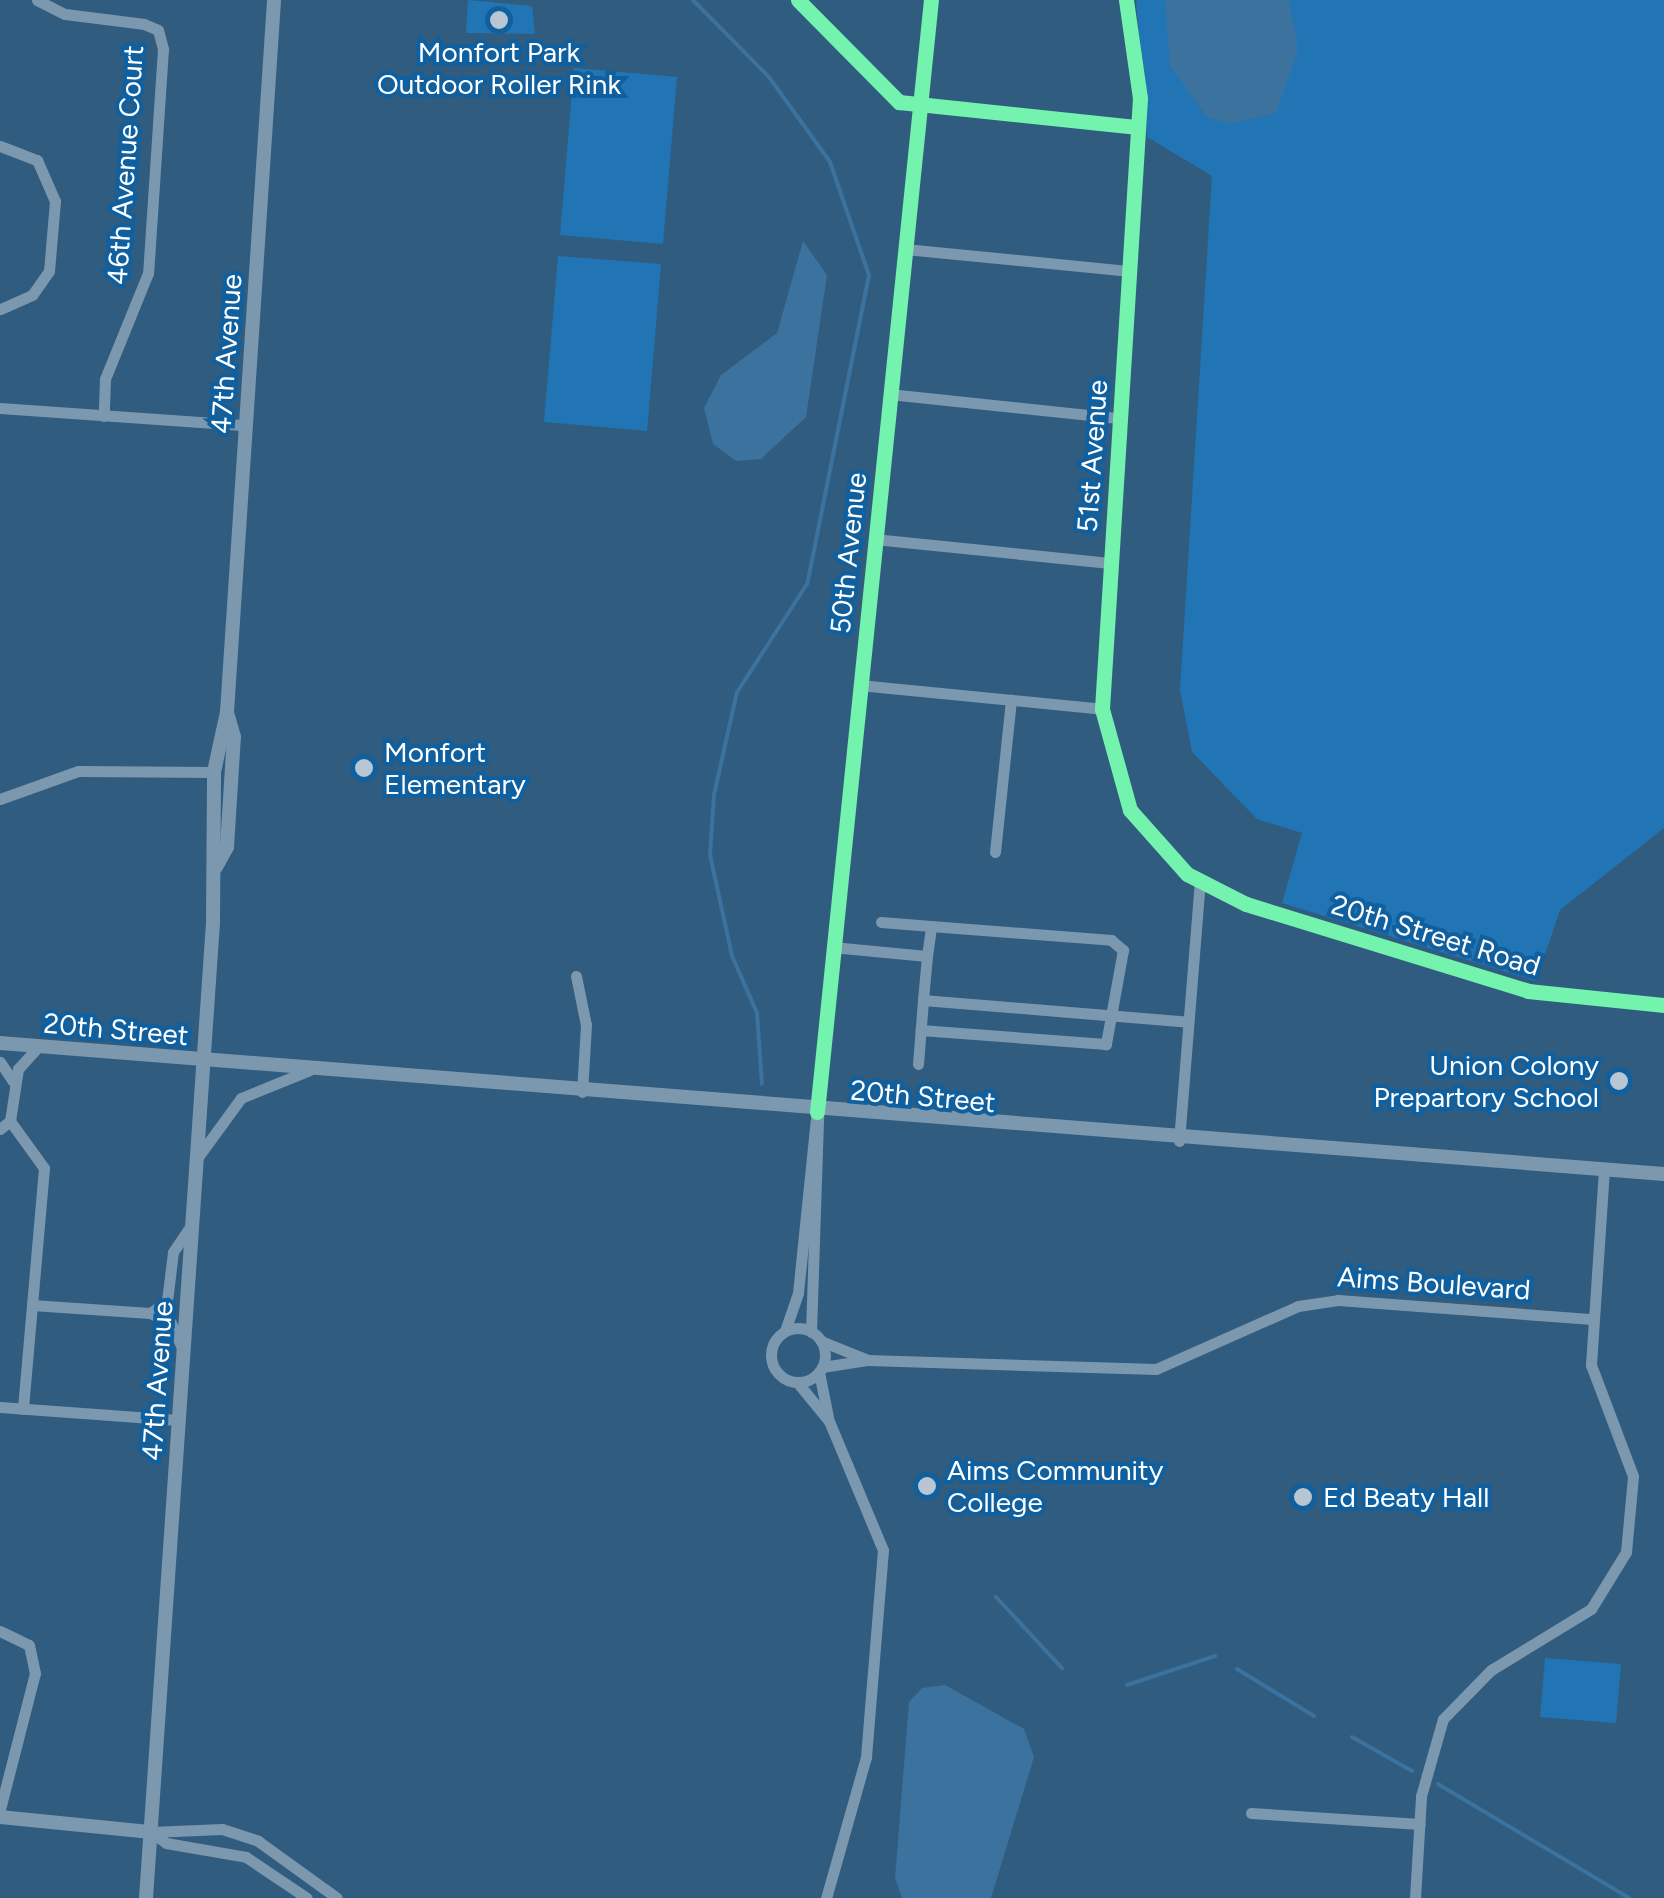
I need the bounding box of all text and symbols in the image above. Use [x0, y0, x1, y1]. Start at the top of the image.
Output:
marker: Monfort Park Outdoor Roller Rink [488, 9, 510, 31]
place label: Monfort Park Outdoor Roller Rink [377, 35, 621, 101]
street label: 46th Avenue Court [100, 44, 150, 286]
street label: 47th Avenue [204, 273, 248, 435]
street label: 51st Avenue [1070, 379, 1114, 533]
street label: 50th Avenue [823, 471, 873, 635]
place label: Monfort Elementary [384, 735, 526, 801]
marker: Monfort Elementary [353, 757, 375, 779]
street label: 20th Street Road [1328, 887, 1544, 983]
street label: 20th Street [42, 1006, 190, 1052]
place label: Union Colony Prepartory School [1373, 1048, 1599, 1114]
marker: Union Colony Prepartory School [1608, 1070, 1630, 1092]
street label: 20th Street [849, 1073, 997, 1119]
street label: Aims Boulevard [1336, 1259, 1532, 1307]
street label: 47th Avenue [135, 1300, 179, 1462]
place label: Aims Community College [947, 1453, 1163, 1519]
marker: Aims Community College [916, 1475, 938, 1497]
place label: Ed Beaty Hall [1323, 1480, 1489, 1514]
marker: Ed Beaty Hall [1292, 1486, 1314, 1508]

